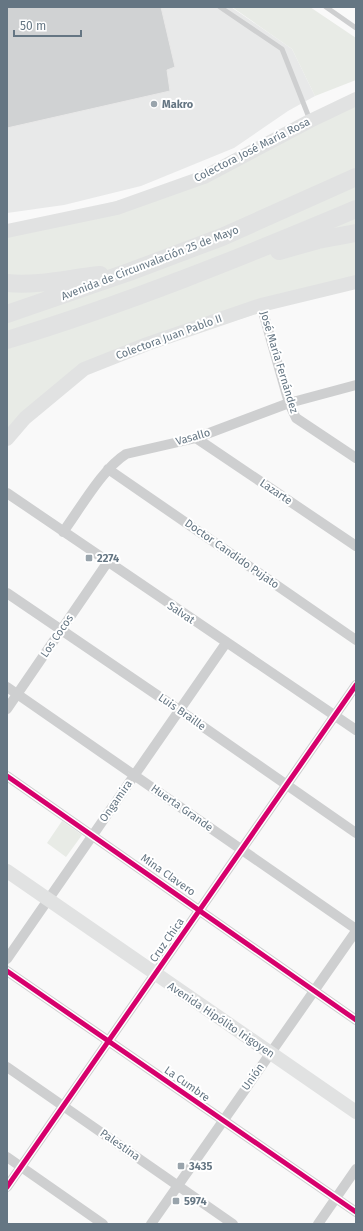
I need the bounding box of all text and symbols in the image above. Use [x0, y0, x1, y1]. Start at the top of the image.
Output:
scale bar [14, 12, 81, 38]
text: 50 m [20, 19, 46, 33]
place label: Makro [162, 98, 194, 111]
marker: Makro [149, 99, 159, 109]
street label: Colectora José María Rosa [192, 115, 312, 185]
street label: Avenida de Circunvalación 25 de Mayo [59, 223, 241, 303]
street label: José María Fernández [257, 309, 301, 415]
street label: Colectora Juan Pablo II [114, 312, 224, 362]
street label: Vasallo [174, 426, 212, 448]
street label: Lazarte [257, 477, 295, 507]
street label: Doctor Candido Pujato [182, 517, 282, 591]
place label: 2274 [97, 552, 119, 565]
marker: 2274 [84, 553, 94, 563]
street label: Salvat [165, 599, 197, 627]
street label: Los Cocos [38, 612, 76, 660]
street label: Luis Braille [156, 691, 208, 733]
street label: Ongamira [97, 778, 135, 824]
street label: Huerta Grande [148, 782, 216, 834]
street label: Mina Clavero [138, 851, 198, 899]
street label: Cruz Chica [147, 915, 187, 965]
street label: Avenida Hipólito Irigoyen [165, 979, 277, 1061]
street label: Unión [239, 1061, 267, 1093]
street label: La Cumbre [162, 1064, 212, 1104]
street label: Palestina [98, 1127, 142, 1163]
place label: 3435 [188, 1160, 212, 1173]
marker: 3435 [176, 1161, 186, 1171]
place label: 5974 [184, 1195, 207, 1208]
marker: 5974 [171, 1196, 181, 1206]

